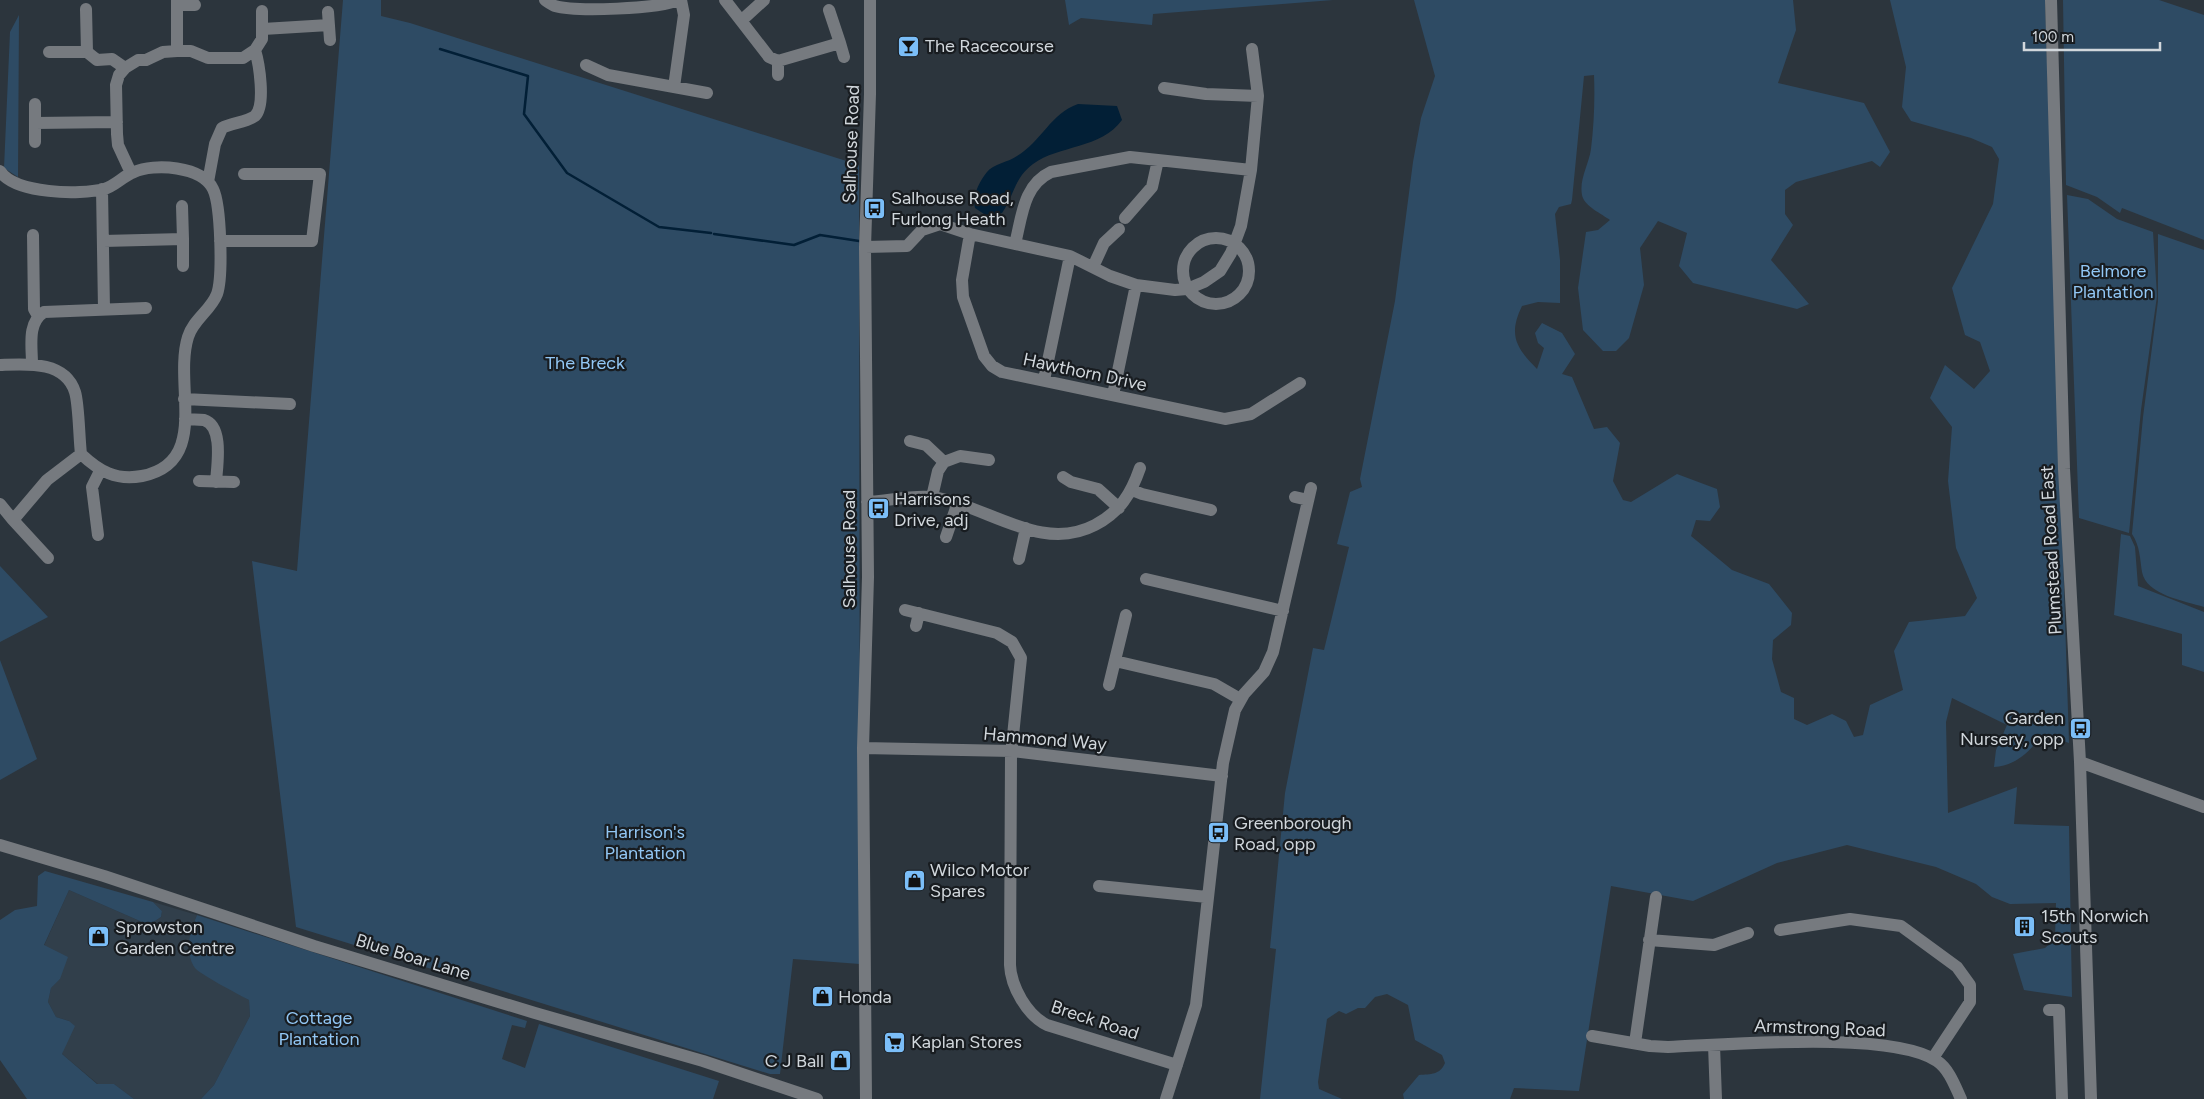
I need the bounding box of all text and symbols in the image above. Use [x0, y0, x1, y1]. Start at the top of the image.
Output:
scale bar [2024, 20, 2160, 52]
text: 100 m [2032, 28, 2074, 46]
bar icon: The Racecourse [897, 34, 921, 58]
place label: The Racecourse [925, 35, 1054, 57]
street label: Salhouse Road [838, 84, 864, 204]
place label: Salhouse Road, Furlong Heath [891, 187, 1014, 230]
bus stop icon: Salhouse Road, Furlong Heath [863, 196, 887, 220]
park label: Belmore Plantation [2072, 260, 2154, 303]
street label: Hawthorn Drive [1021, 348, 1149, 396]
park label: The Breck [545, 352, 625, 374]
street label: Plumstead Road East [2036, 464, 2066, 635]
place label: Harrisons Drive, adj [894, 488, 970, 531]
street label: Salhouse Road [838, 490, 860, 608]
bus stop icon: Harrisons Drive, adj [866, 497, 890, 521]
place label: Garden Nursery, opp [1960, 707, 2064, 750]
bus stop icon: Garden Nursery, opp [2068, 716, 2092, 740]
street label: Hammond Way [982, 723, 1108, 755]
place label: Greenborough Road, opp [1234, 812, 1352, 855]
park label: Harrison's Plantation [604, 821, 686, 864]
bus stop icon: Greenborough Road, opp [1206, 821, 1230, 845]
place label: Wilco Motor Spares [930, 859, 1029, 902]
shop icon: Wilco Motor Spares [902, 868, 926, 892]
place label: 15th Norwich Scouts [2041, 905, 2149, 948]
building icon: 15th Norwich Scouts [2013, 914, 2037, 938]
place label: Sprowston Garden Centre [115, 916, 235, 959]
shop icon: Sprowston Garden Centre [87, 925, 111, 949]
street label: Blue Boar Lane [353, 929, 473, 985]
shop icon: Honda [810, 985, 834, 1009]
place label: Honda [838, 986, 892, 1008]
street label: Breck Road [1048, 995, 1142, 1045]
park label: Cottage Plantation [278, 1007, 360, 1050]
street label: Armstrong Road [1754, 1015, 1886, 1041]
supermarket icon: Kaplan Stores [883, 1030, 907, 1054]
place label: Kaplan Stores [911, 1031, 1022, 1053]
shop icon: C J Ball [828, 1049, 852, 1073]
place label: C J Ball [765, 1050, 824, 1072]

